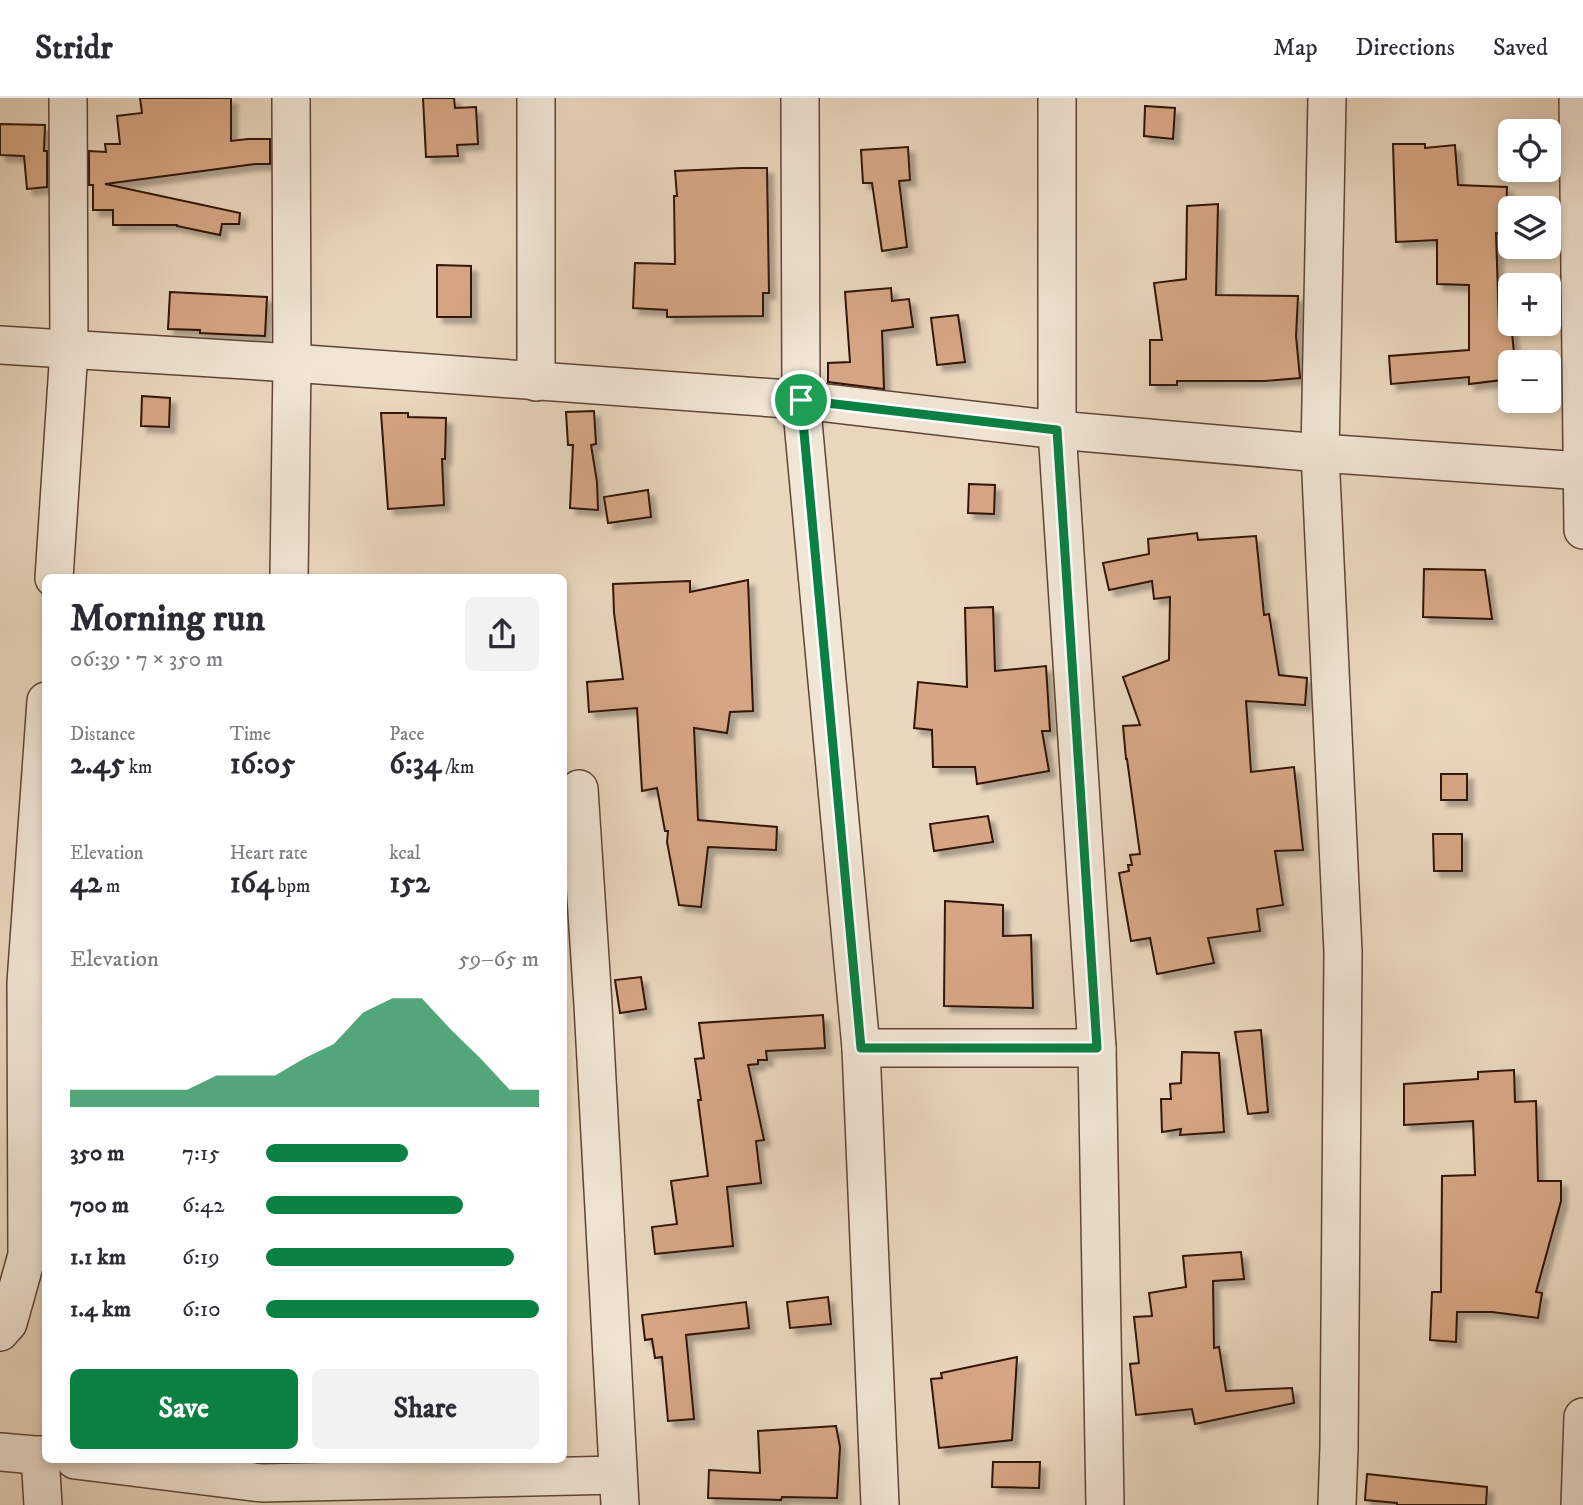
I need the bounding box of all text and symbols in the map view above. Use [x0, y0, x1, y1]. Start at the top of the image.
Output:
text: Stridr [35, 28, 112, 69]
text: Map [1273, 33, 1318, 63]
text: Directions [1356, 33, 1455, 63]
text: Saved [1493, 33, 1548, 63]
map controls [1498, 119, 1561, 413]
button: locate [1498, 119, 1561, 182]
button: layers [1498, 196, 1561, 259]
button: + [1498, 273, 1561, 336]
button: − [1498, 350, 1561, 413]
pin [771, 370, 831, 430]
icon: arrive [782, 381, 820, 419]
text: Morning run [70, 595, 265, 643]
button: share [465, 597, 539, 671]
text: 06:39 · 7 × 350 m [70, 645, 223, 674]
text: Distance [70, 723, 135, 746]
text: Time [230, 723, 271, 746]
text: Pace [389, 723, 424, 746]
text: 2.45 [70, 746, 125, 783]
text: 16:05 [230, 746, 295, 783]
text: 6:34 [389, 746, 441, 783]
text: km [125, 756, 152, 779]
text: /km [441, 756, 474, 779]
text: Elevation [70, 842, 144, 865]
text: Heart rate [230, 842, 308, 865]
text: kcal [389, 842, 421, 865]
text: 42 [70, 865, 102, 902]
text: 164 [230, 865, 273, 902]
text: 152 [389, 865, 430, 902]
text: m [102, 875, 120, 898]
text: bpm [273, 875, 310, 898]
text: Elevation [70, 945, 159, 974]
text: 59–65 m [458, 945, 539, 974]
text: 350 m [70, 1139, 125, 1168]
text: 7:15 [182, 1139, 220, 1168]
text: 700 m [70, 1191, 129, 1220]
text: 6:42 [182, 1191, 225, 1220]
text: 1.1 km [70, 1243, 126, 1272]
text: 6:19 [182, 1243, 220, 1272]
text: 1.4 km [70, 1295, 131, 1324]
text: 6:10 [182, 1295, 221, 1324]
button: Save [70, 1369, 298, 1449]
button: Share [312, 1369, 539, 1449]

